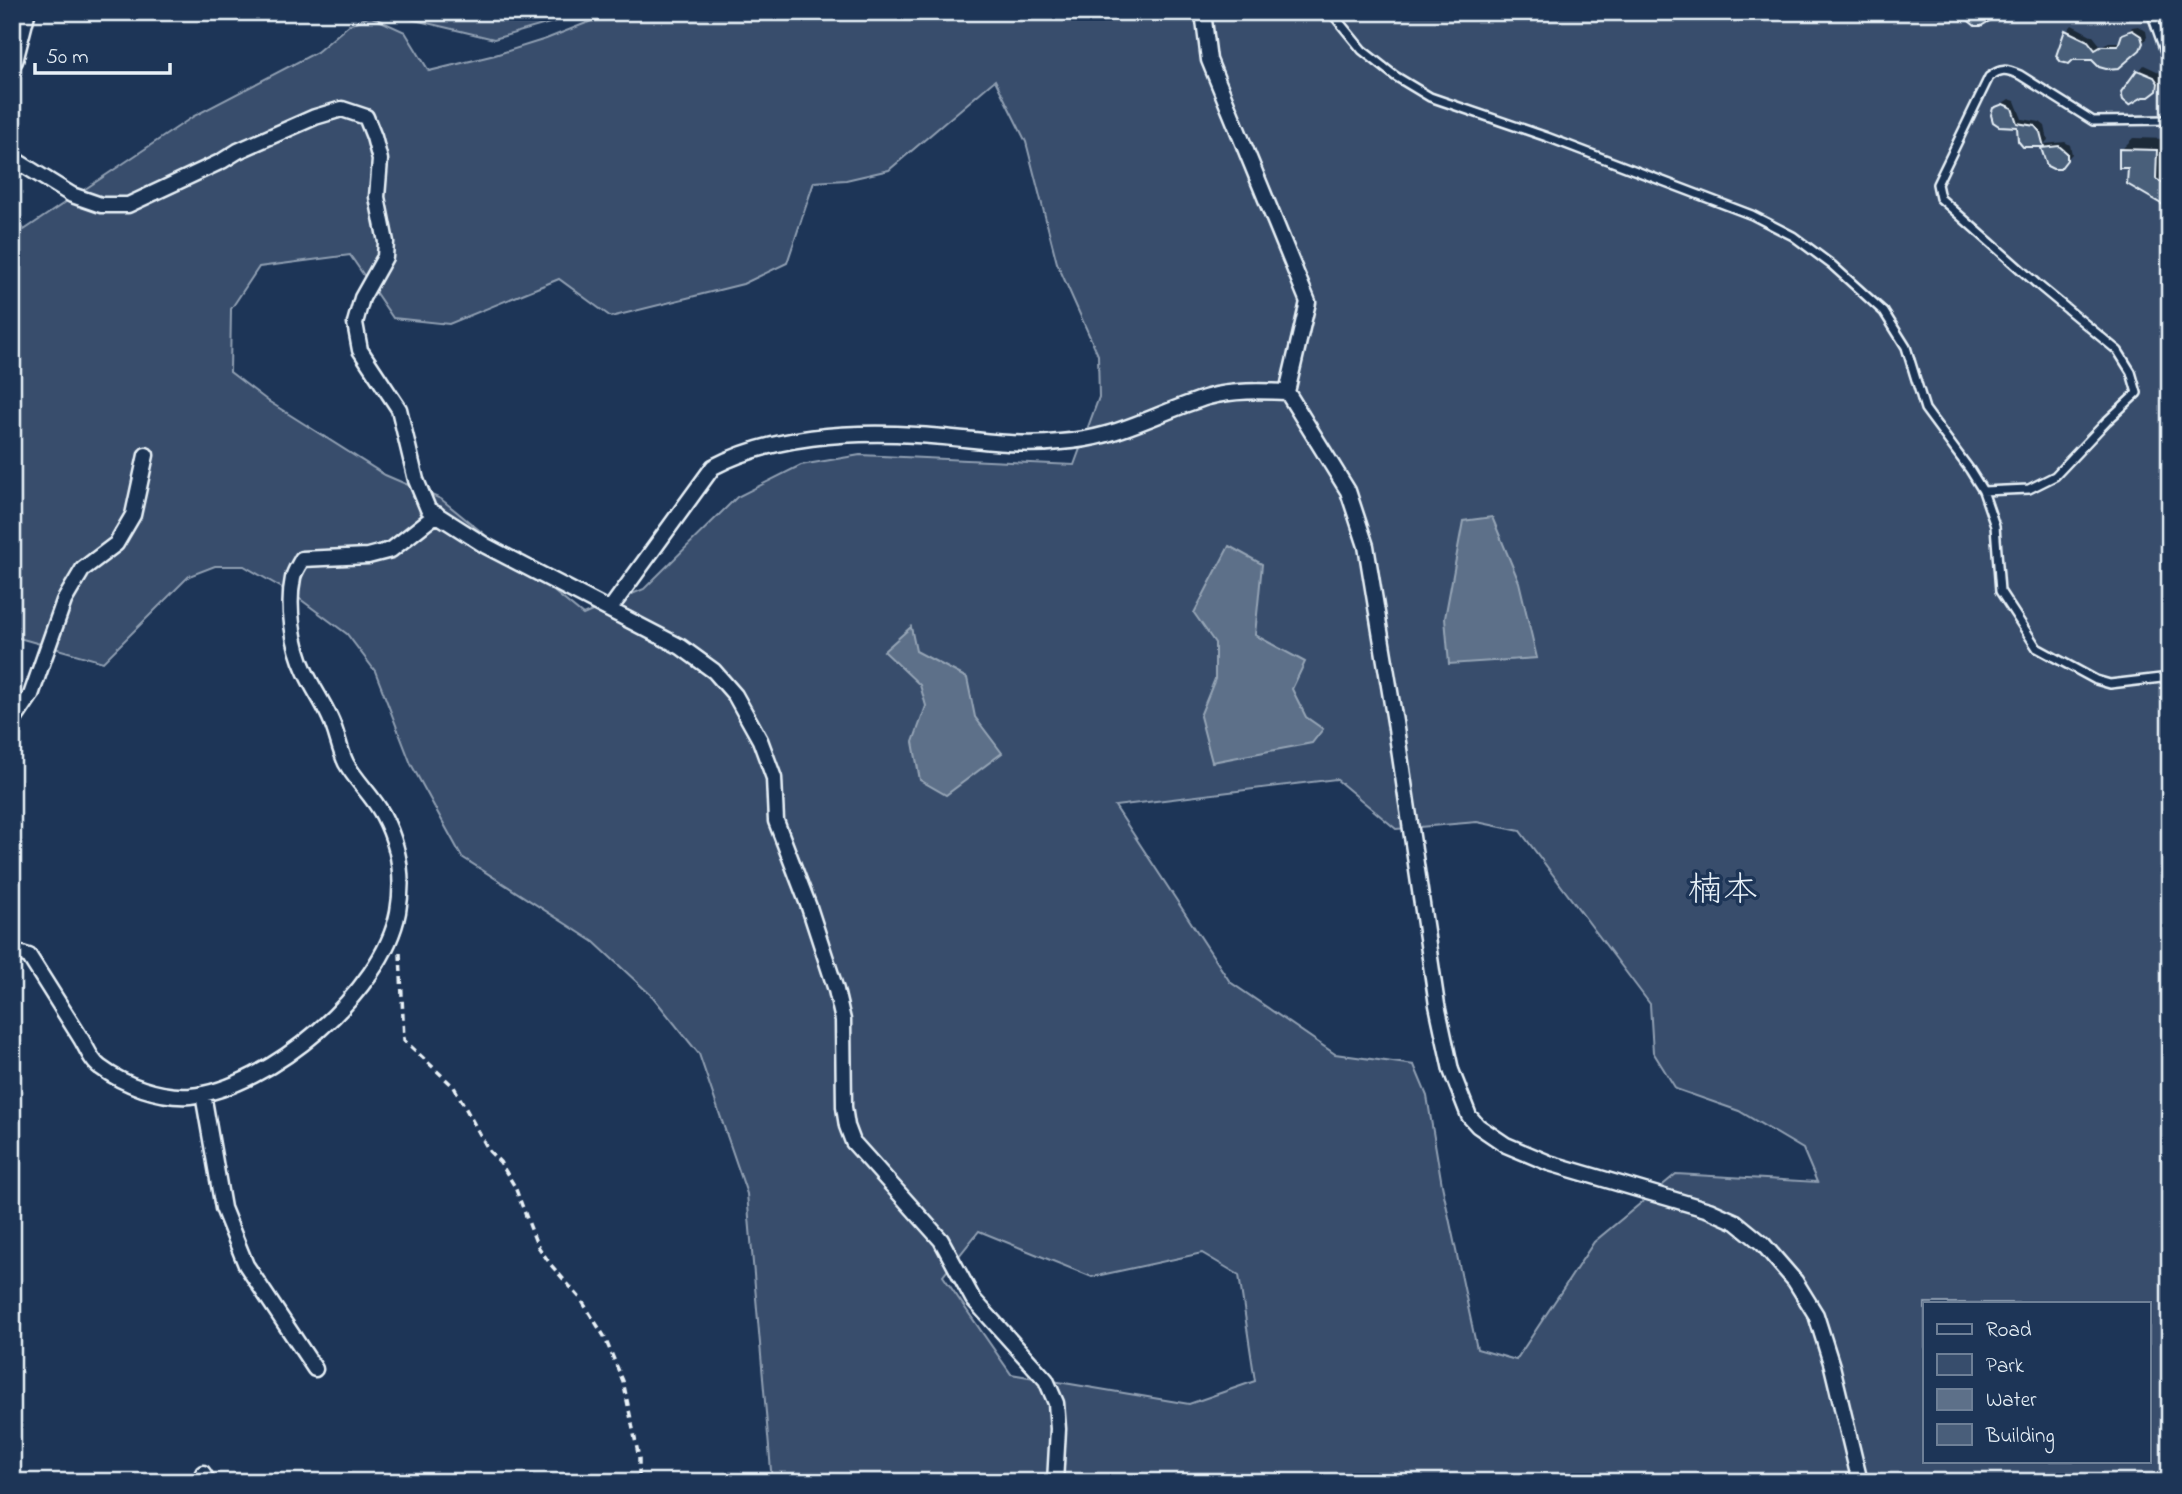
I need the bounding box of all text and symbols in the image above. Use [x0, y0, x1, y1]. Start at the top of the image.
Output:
scale bar [35, 32, 170, 76]
text: 50 m [46, 43, 89, 73]
district label: 楠本 [1688, 866, 1758, 917]
legend [1923, 1302, 2150, 1462]
text: Road [1986, 1316, 2032, 1346]
text: Park [1986, 1352, 2025, 1382]
text: Water [1986, 1386, 2037, 1416]
text: Building [1985, 1422, 2055, 1454]

